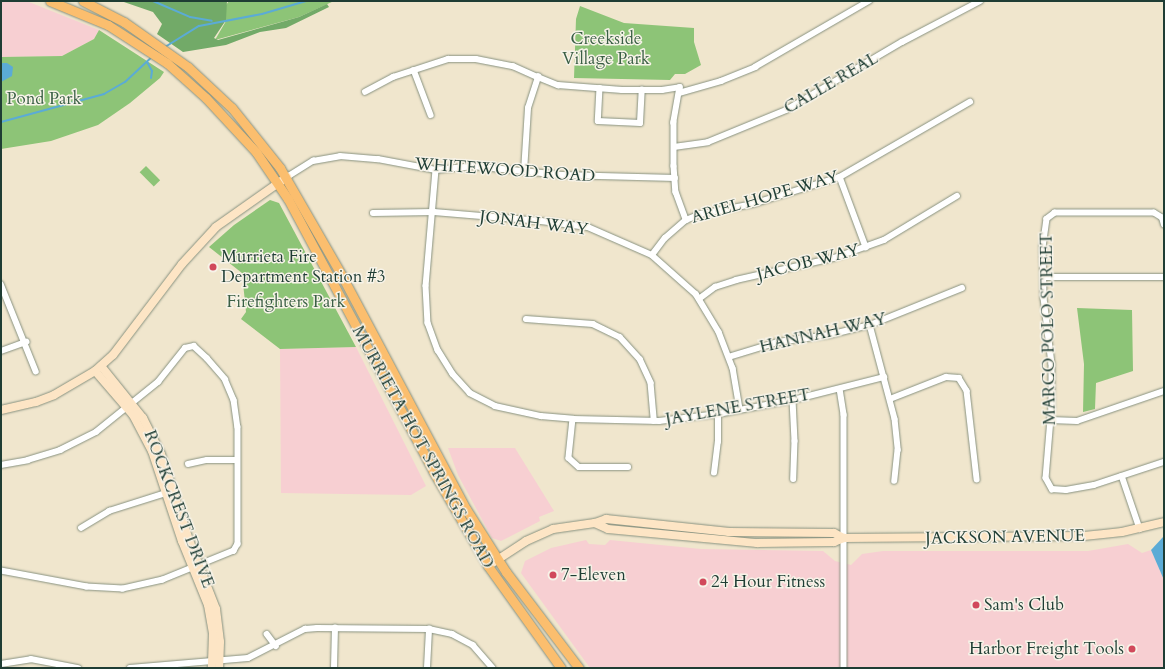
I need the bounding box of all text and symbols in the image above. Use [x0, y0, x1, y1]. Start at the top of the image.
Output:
park label: Creekside Village Park [562, 29, 650, 69]
street label: CALLE REAL [780, 48, 882, 118]
park label: Pond Park [6, 89, 82, 109]
street label: WHITEWOOD ROAD [414, 154, 596, 186]
street label: ARIEL HOPE WAY [689, 166, 841, 228]
street label: JONAH WAY [478, 206, 590, 240]
street label: MARCO POLO STREET [1036, 233, 1060, 425]
street label: JACOB WAY [754, 239, 862, 285]
place label: Murrieta Fire Department Station #3 [221, 247, 386, 287]
marker: Murrieta Fire Department Station #3 [208, 262, 218, 272]
park label: Firefighters Park [226, 292, 346, 312]
street label: HANNAH WAY [758, 308, 888, 358]
street label: MURRIETA HOT SPRINGS ROAD [348, 322, 498, 572]
street label: JAYLENE STREET [664, 384, 812, 430]
street label: ROCKCREST DRIVE [139, 427, 219, 591]
street label: JACKSON AVENUE [925, 525, 1085, 549]
place label: 7-Eleven [561, 565, 626, 585]
marker: 7-Eleven [548, 570, 558, 580]
place label: 24 Hour Fitness [711, 572, 825, 592]
marker: 24 Hour Fitness [698, 577, 708, 587]
place label: Sam's Club [984, 595, 1064, 615]
marker: Sam's Club [971, 600, 981, 610]
place label: Harbor Freight Tools [969, 639, 1124, 659]
marker: Harbor Freight Tools [1127, 644, 1137, 654]

